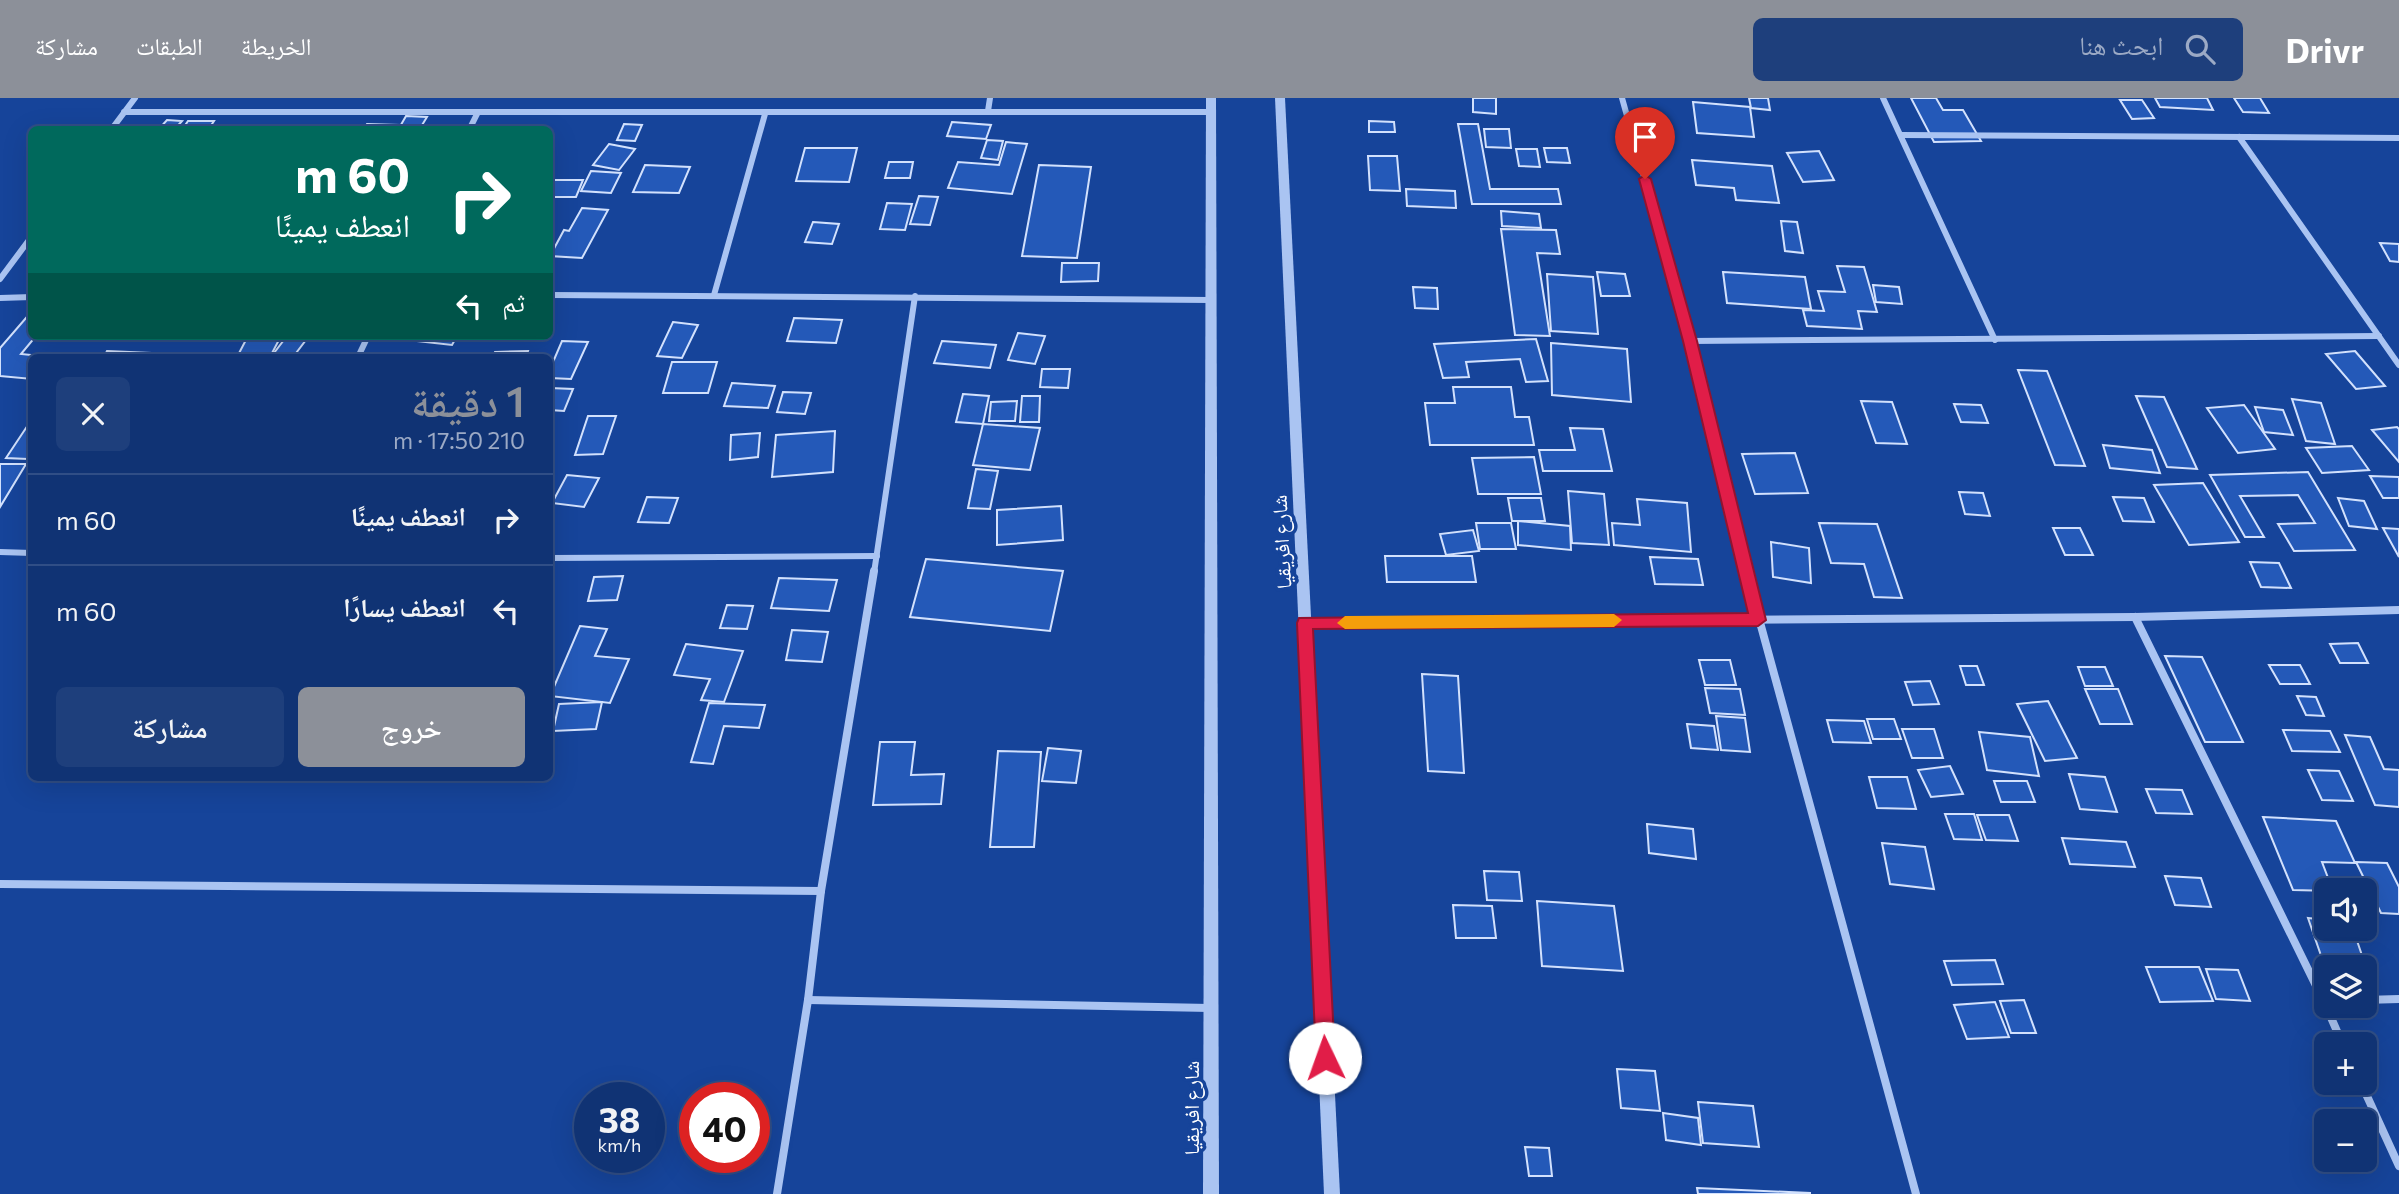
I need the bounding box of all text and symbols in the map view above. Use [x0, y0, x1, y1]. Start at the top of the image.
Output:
search box [1753, 18, 2243, 81]
text: ابحث هنا [2079, 29, 2163, 60]
text: Drivr [2285, 29, 2364, 70]
icon: search [2181, 30, 2219, 68]
text: مشاركة [35, 31, 98, 60]
text: الطبقات [136, 31, 203, 60]
text: الخريطة [241, 31, 311, 60]
pin [1615, 107, 1675, 179]
icon: arrive [1626, 118, 1664, 156]
text: 60 m [295, 143, 410, 203]
icon: right [434, 154, 525, 245]
text: انعطف يمينًا [275, 204, 410, 244]
text: ثم [502, 286, 525, 317]
icon: left [450, 287, 488, 325]
text: 1 دقيقة [411, 374, 525, 426]
button: close [56, 377, 130, 451]
text: 210 m · 17:50 [393, 426, 525, 454]
street label: شارع افريقيا [1266, 494, 1297, 590]
text: انعطف يمينًا [351, 500, 466, 531]
icon: right [487, 501, 525, 539]
text: 60 m [56, 504, 116, 535]
text: انعطف يسارًا [343, 591, 466, 622]
icon: left [487, 592, 525, 630]
text: 60 m [56, 595, 116, 626]
button: مشاركة [56, 687, 284, 767]
button: خروج [298, 687, 525, 767]
map controls [2314, 878, 2377, 1172]
button: sound [2314, 878, 2377, 941]
button: layers [2314, 955, 2377, 1018]
position arrow [1288, 1021, 1362, 1095]
button: + [2314, 1032, 2377, 1095]
street label: شارع افريقيا [1178, 1061, 1205, 1155]
speed limit sign: 40 [679, 1082, 770, 1173]
text: 38 [598, 1097, 641, 1140]
button: − [2314, 1109, 2377, 1172]
text: km/h [598, 1134, 641, 1156]

